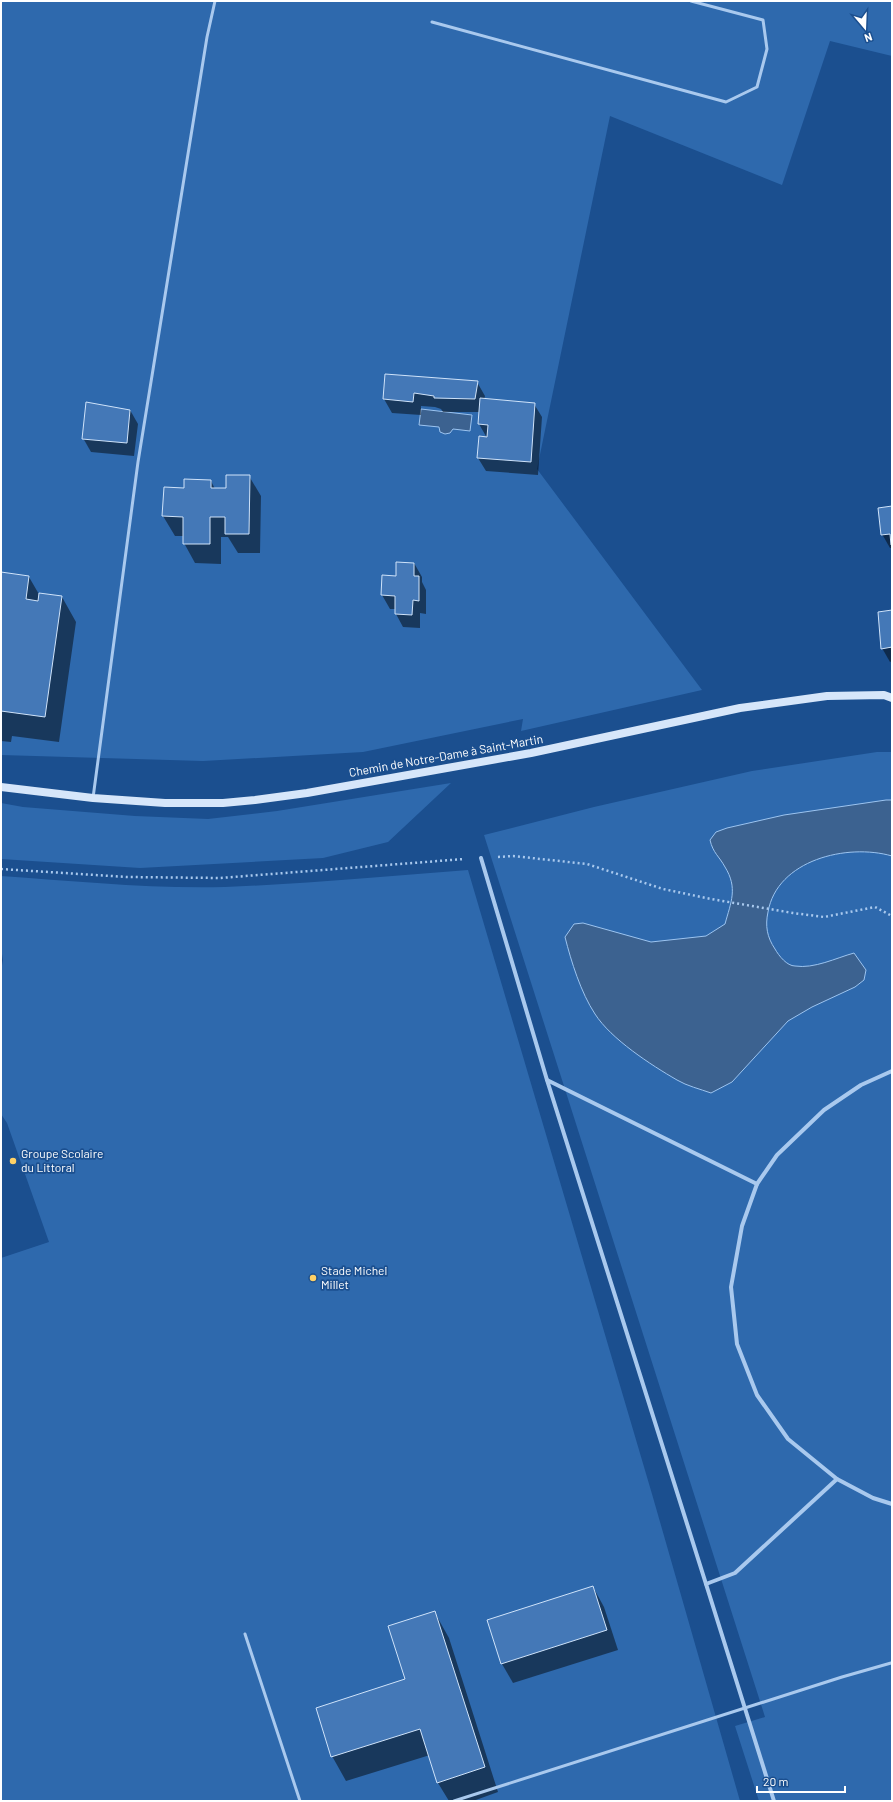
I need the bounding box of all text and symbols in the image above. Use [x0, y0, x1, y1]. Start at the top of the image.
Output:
north arrow [845, 8, 885, 48]
text: N [863, 31, 874, 45]
street label: Chemin de Notre-Dame à Saint-Martin [348, 731, 544, 779]
place label: Groupe Scolaire du Littoral [21, 1146, 103, 1174]
marker: Groupe Scolaire du Littoral [8, 1156, 18, 1166]
place label: Stade Michel Millet [321, 1263, 387, 1291]
marker: Stade Michel Millet [308, 1273, 318, 1283]
scale bar [757, 1768, 845, 1794]
text: 20 m [763, 1774, 789, 1788]

